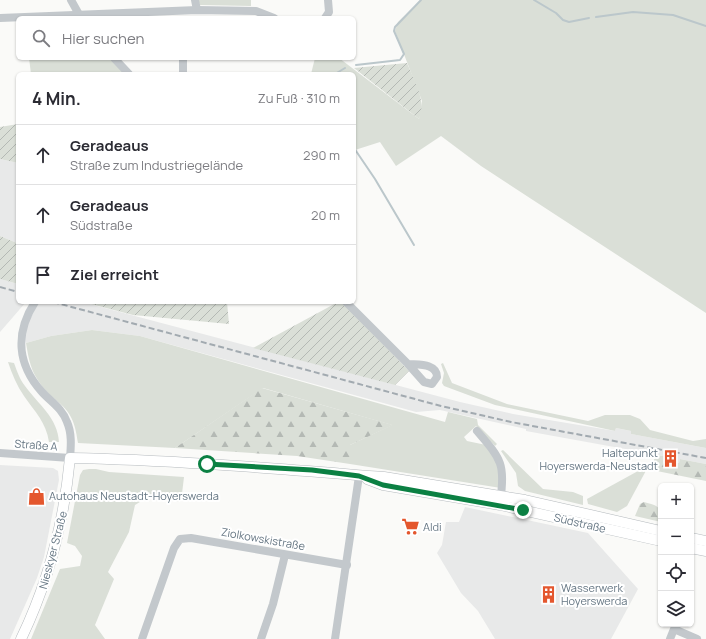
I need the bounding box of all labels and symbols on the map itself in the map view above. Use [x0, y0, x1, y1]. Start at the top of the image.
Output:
street label: Straße A [14, 436, 58, 453]
place label: Haltepunkt Hoyerswerda-Neustadt [539, 445, 658, 473]
building icon: Haltepunkt Hoyerswerda-Neustadt [661, 449, 681, 469]
route start [198, 455, 216, 473]
shop icon: Autohaus Neustadt-Hoyerswerda [26, 486, 46, 506]
place label: Autohaus Neustadt-Hoyerswerda [49, 488, 219, 503]
route end [514, 501, 532, 519]
street label: Nieskyer Straße [35, 509, 70, 590]
street label: Südstraße [553, 509, 608, 536]
supermarket icon: Aldi [400, 517, 420, 537]
place label: Aldi [423, 519, 442, 534]
street label: Ziolkowskistraße [220, 524, 307, 553]
place label: Wasserwerk Hoyerswerda [561, 580, 627, 608]
building icon: Wasserwerk Hoyerswerda [538, 584, 558, 604]

